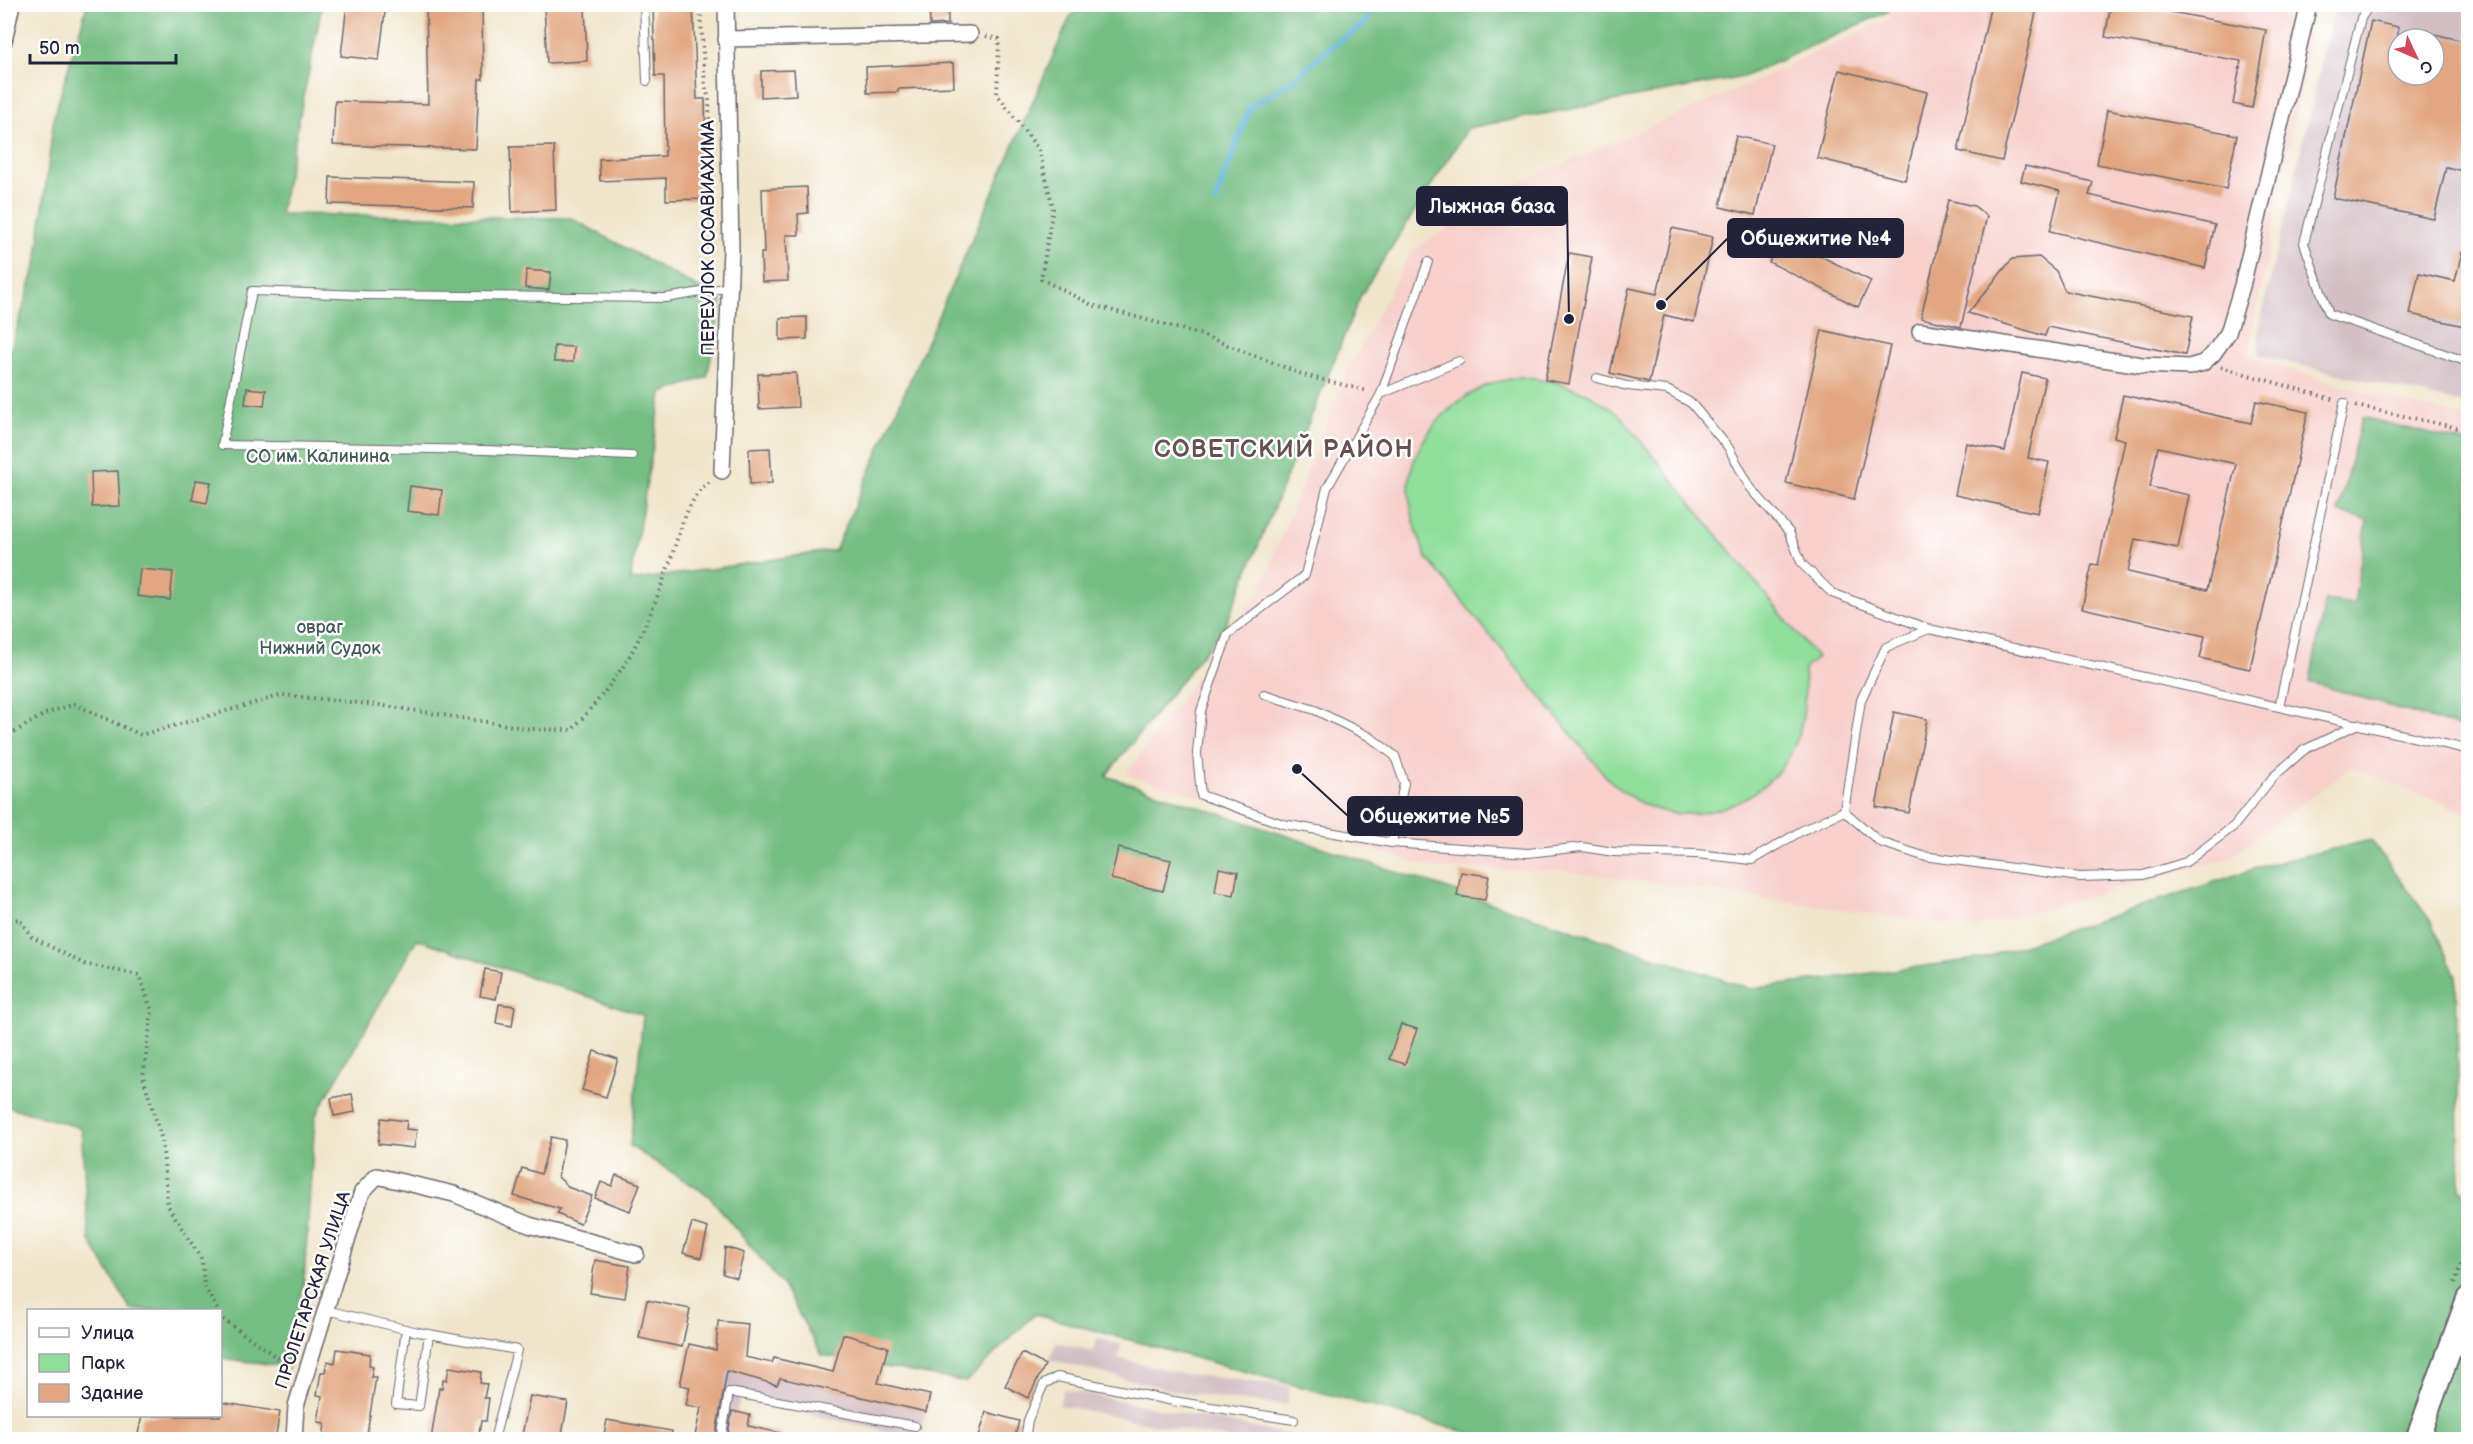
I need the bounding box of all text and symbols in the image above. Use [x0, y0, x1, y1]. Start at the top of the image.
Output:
scale bar [30, 27, 176, 65]
north arrow [2386, 27, 2446, 87]
text: 50 m [39, 38, 80, 59]
text: С [2415, 56, 2436, 77]
street label: ПЕРЕУЛОК ОСОАВИАХИМА [698, 120, 719, 356]
callout: Лыжная база [1417, 187, 1567, 225]
text: Лыжная база [1428, 195, 1556, 219]
callout: Общежитие №4 [1728, 219, 1903, 257]
text: Общежитие №4 [1741, 227, 1892, 251]
district label: СОВЕТСКИЙ РАЙОН [1154, 433, 1414, 464]
park label: СО им. Калинина [246, 446, 390, 467]
park label: овраг Нижний Судок [259, 617, 381, 659]
callout: Общежитие №5 [1348, 797, 1522, 835]
text: Общежитие №5 [1360, 805, 1511, 829]
street label: ПРОЛЕТАРСКАЯ УЛИЦА [271, 1188, 355, 1392]
legend [27, 1309, 222, 1417]
text: Улица [81, 1323, 135, 1344]
text: Парк [81, 1353, 125, 1374]
text: Здание [81, 1383, 143, 1404]

